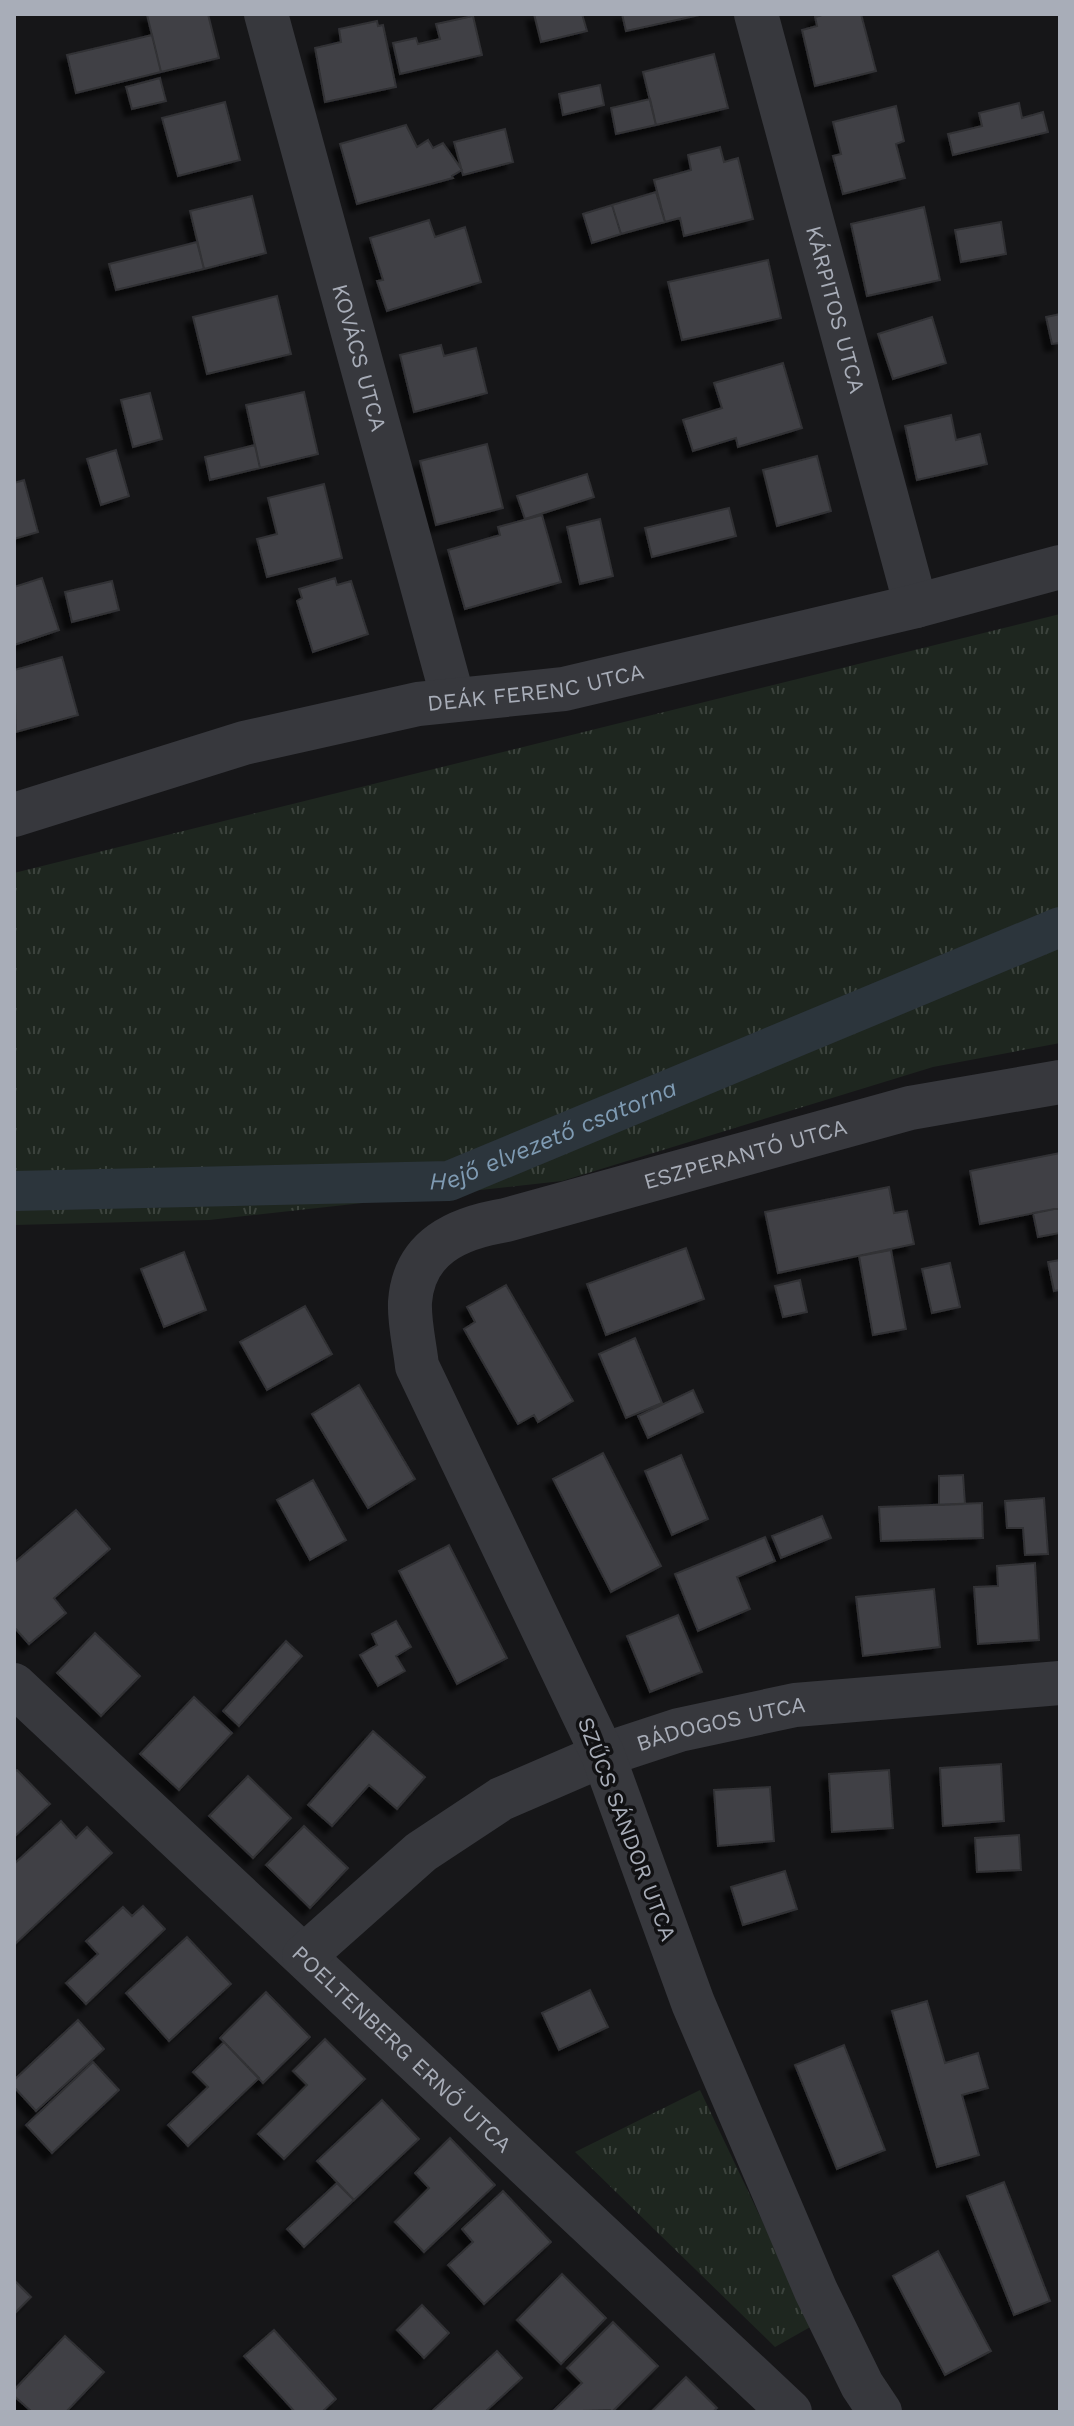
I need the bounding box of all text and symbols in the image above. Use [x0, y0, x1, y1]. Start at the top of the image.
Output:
street label: KÁRPITOS UTCA [801, 223, 870, 396]
street label: KOVÁCS UTCA [328, 281, 392, 434]
street label: DEÁK FERENC UTCA [426, 658, 646, 715]
water label: Hejő elvezető csatorna [429, 1074, 681, 1195]
street label: ESZPERANTÓ UTCA [641, 1114, 849, 1194]
street label: BÁDOGOS UTCA [633, 1692, 806, 1756]
street label: SZŰCS SÁNDOR UTCA [573, 1714, 681, 1944]
street label: POELTENBERG ERNŐ UTCA [288, 1940, 517, 2157]

